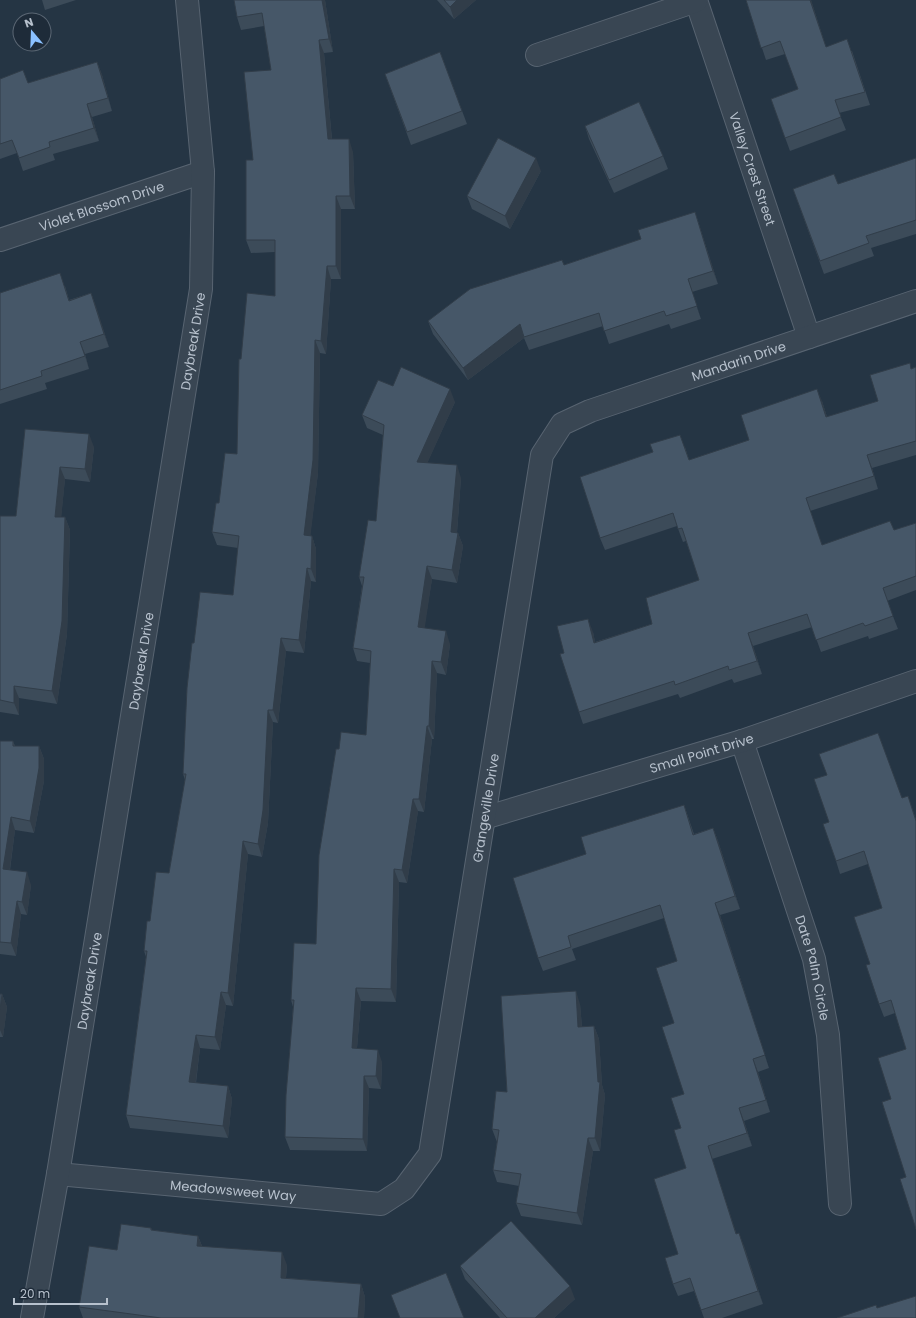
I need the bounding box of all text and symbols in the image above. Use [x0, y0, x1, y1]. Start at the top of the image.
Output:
north arrow [12, 12, 52, 52]
text: N [22, 14, 35, 31]
street label: Valley Crest Street [725, 109, 781, 228]
street label: Violet Blossom Drive [36, 176, 166, 236]
street label: Daybreak Drive [175, 291, 210, 391]
street label: Mandarin Drive [689, 336, 788, 386]
street label: Daybreak Drive [124, 611, 158, 711]
street label: Small Point Drive [647, 728, 756, 778]
street label: Grangeville Drive [467, 752, 504, 864]
street label: Date Palm Circle [791, 913, 835, 1022]
street label: Daybreak Drive [72, 931, 106, 1031]
street label: Meadowsweet Way [169, 1175, 298, 1206]
scale bar [14, 1280, 107, 1306]
text: 20 m [20, 1285, 50, 1302]

